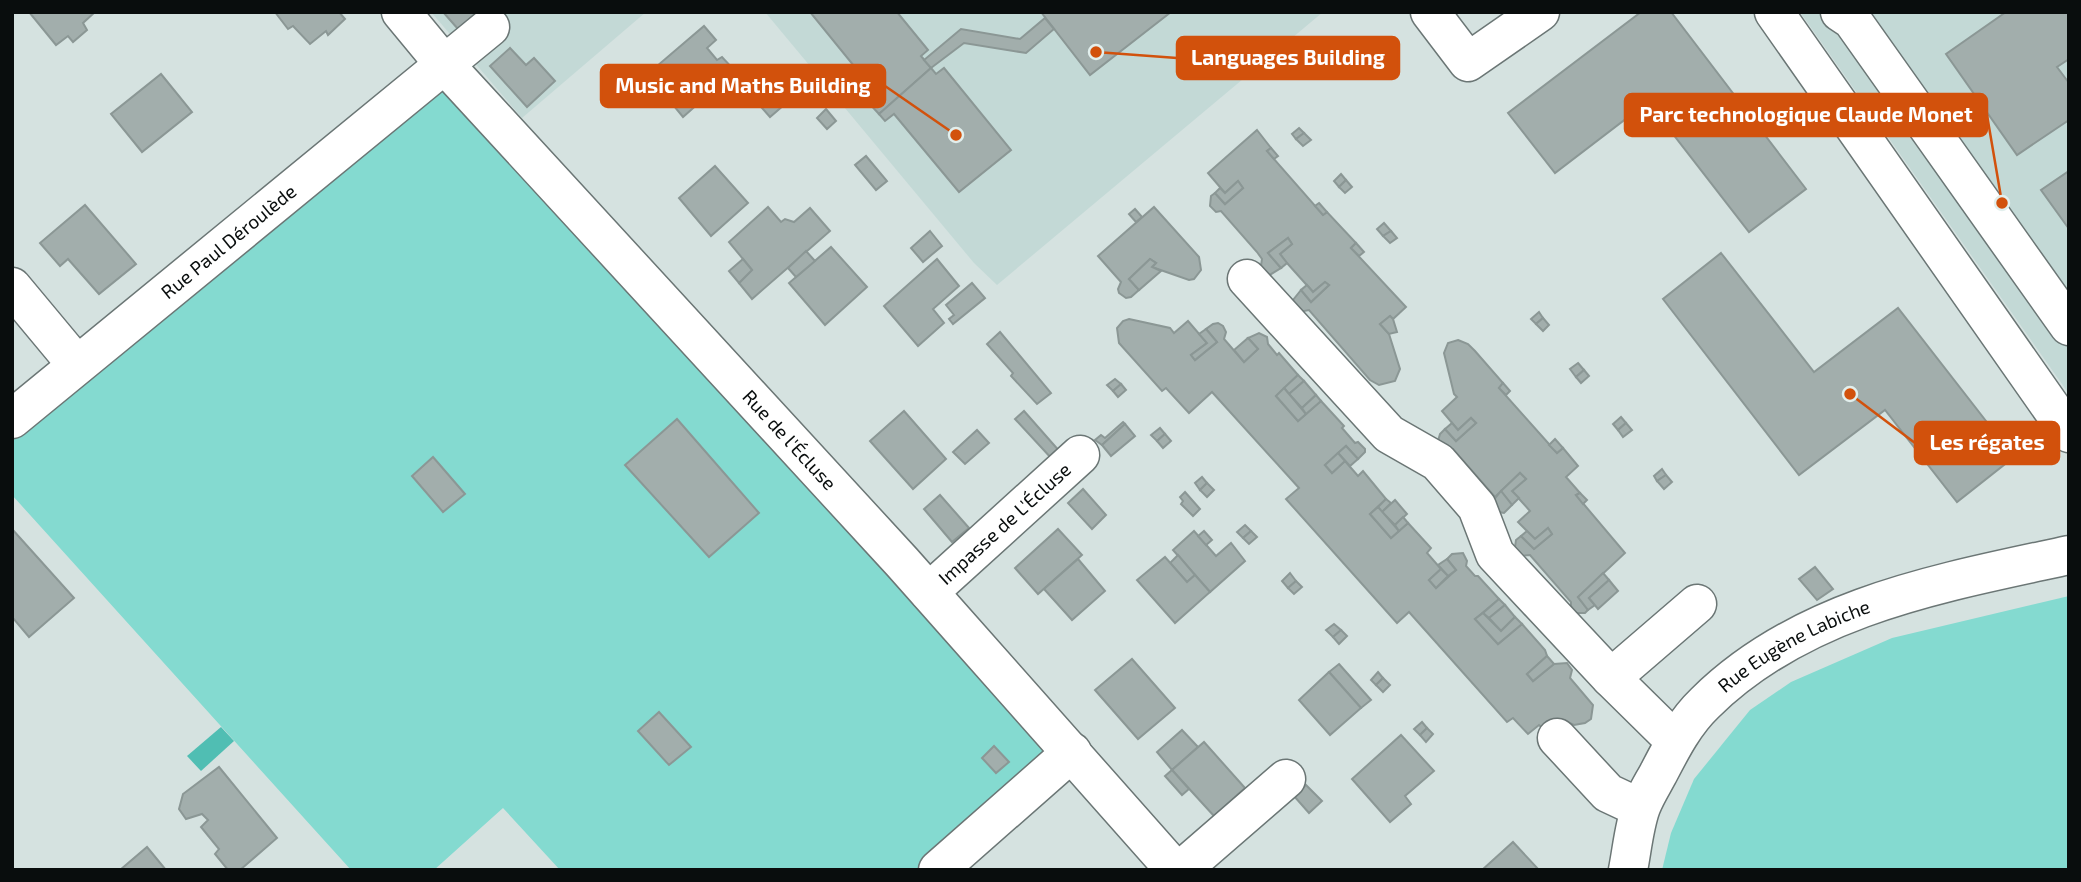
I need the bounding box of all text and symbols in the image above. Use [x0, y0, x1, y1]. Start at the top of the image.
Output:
callout: Languages Building [1177, 37, 1399, 79]
text: Languages Building [1191, 44, 1385, 69]
callout: Music and Maths Building [601, 65, 885, 107]
text: Music and Maths Building [615, 72, 871, 97]
callout: Parc technologique Claude Monet [1625, 94, 1987, 136]
text: Parc technologique Claude Monet [1639, 101, 1973, 126]
street label: Rue Paul Déroulède [156, 179, 300, 303]
street label: Rue de l'Écluse [738, 385, 842, 494]
callout: Les régates [1915, 422, 2059, 464]
text: Les régates [1929, 429, 2045, 454]
street label: Impasse de L'Écluse [933, 457, 1075, 589]
street label: Rue Eugène Labiche [1713, 594, 1873, 697]

